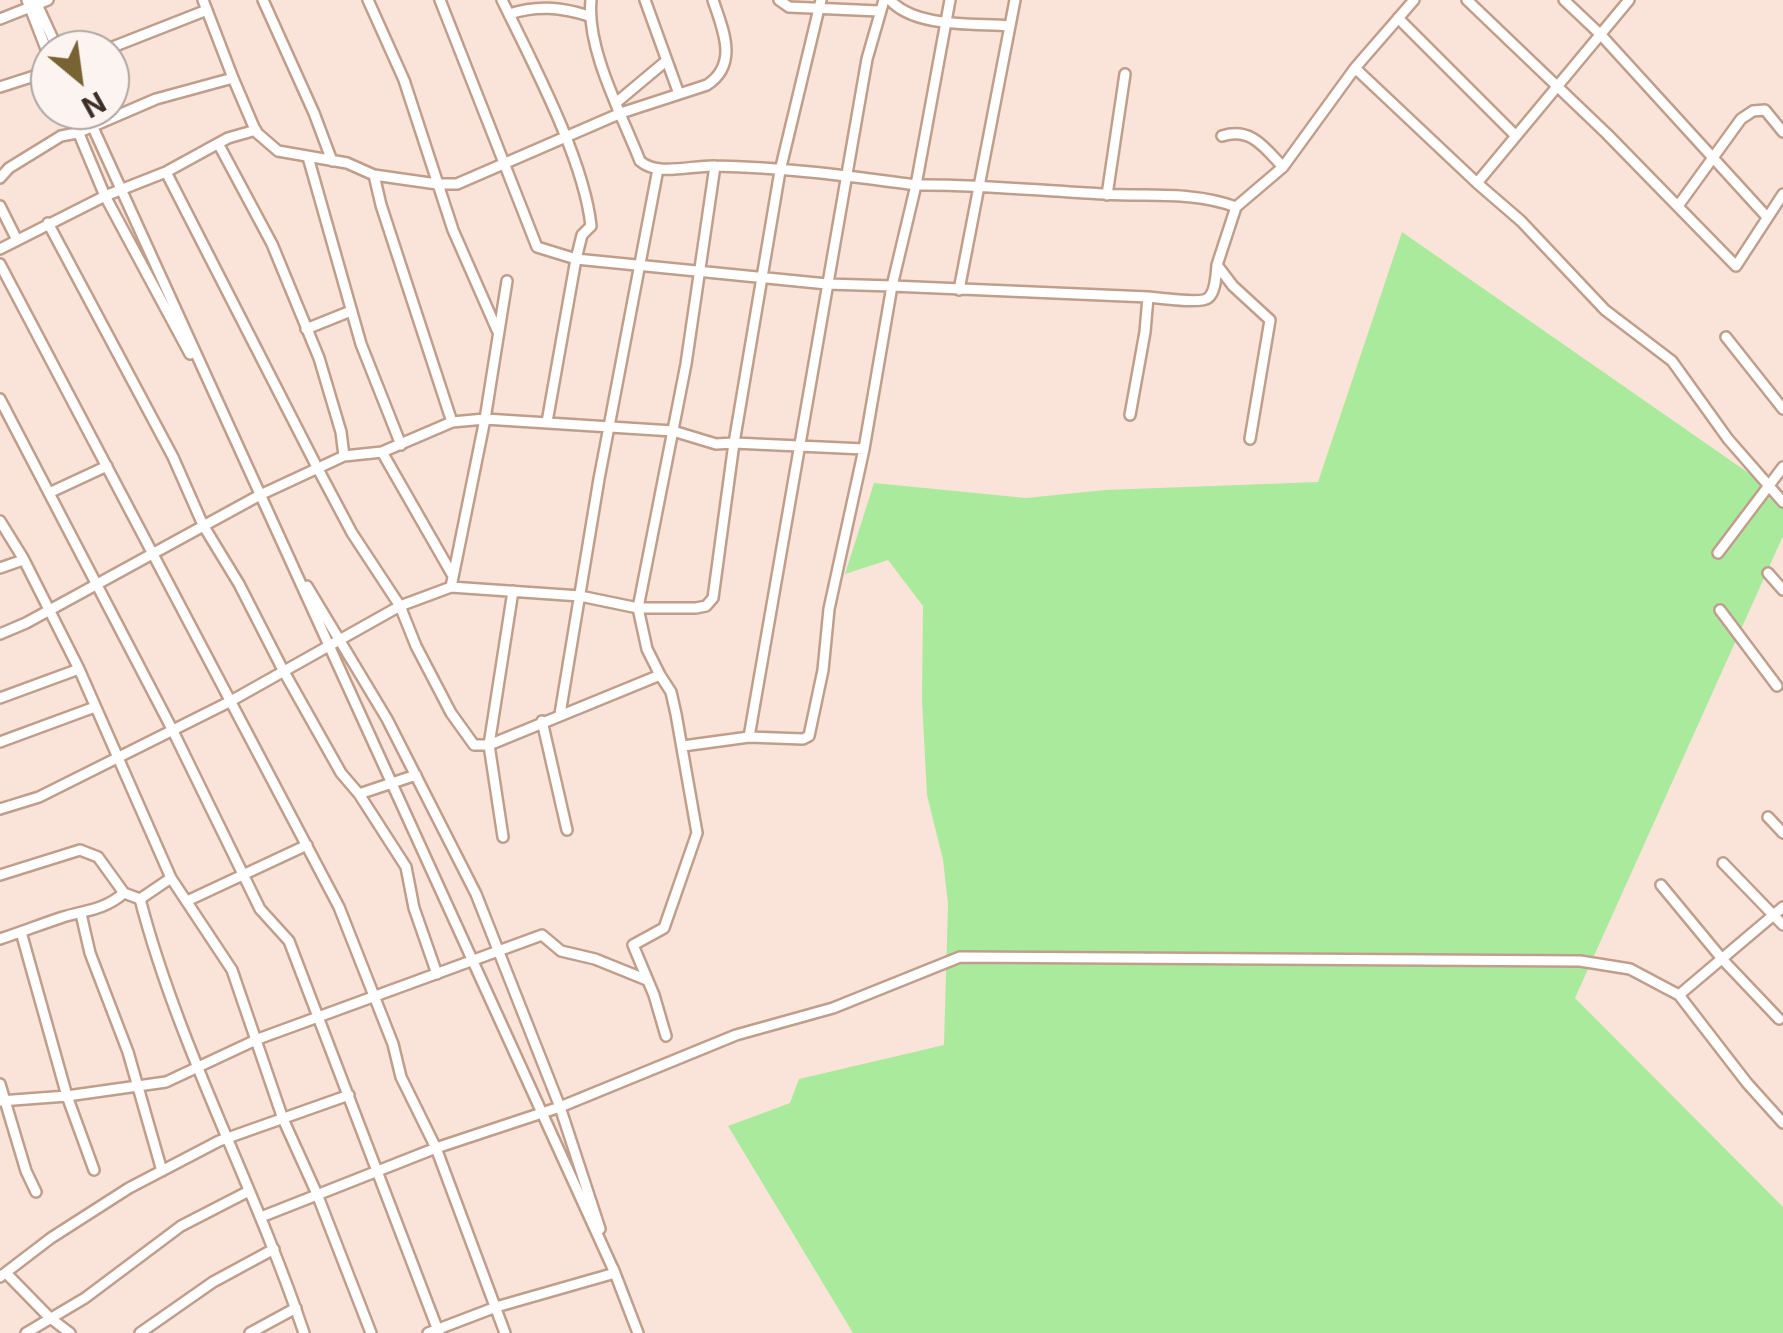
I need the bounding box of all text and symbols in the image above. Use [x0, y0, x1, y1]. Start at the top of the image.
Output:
north arrow [30, 30, 130, 130]
text: N [76, 84, 111, 125]

